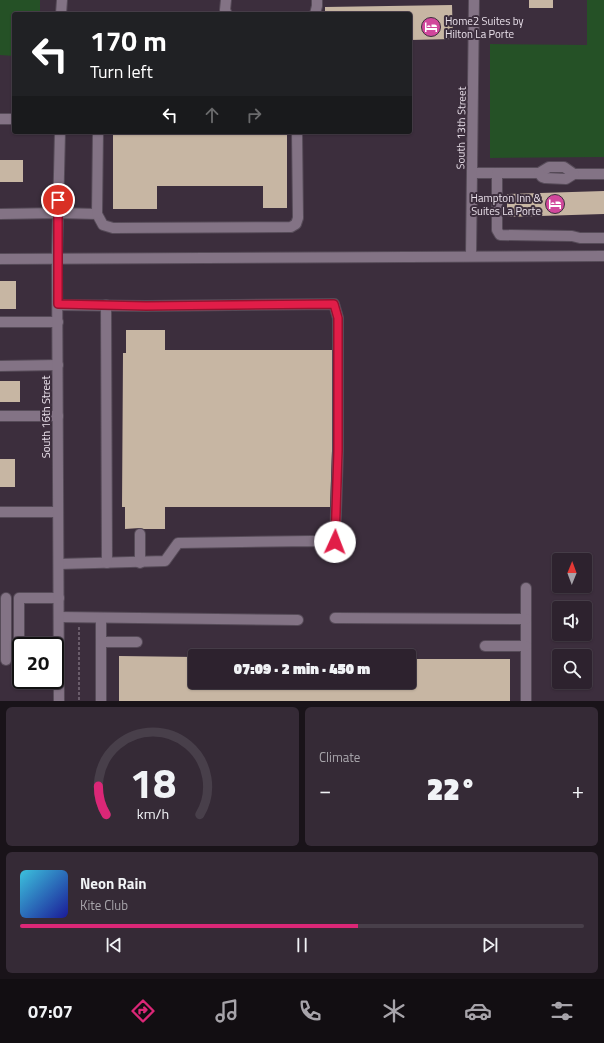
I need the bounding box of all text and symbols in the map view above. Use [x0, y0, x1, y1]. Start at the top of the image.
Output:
place label: Home2 Suites by Hilton La Porte [445, 13, 524, 42]
hotel icon: Home2 Suites by Hilton La Porte [420, 16, 442, 38]
text: 170 m [90, 19, 167, 62]
icon: left [24, 28, 76, 80]
text: Turn left [90, 58, 153, 85]
street label: South 13th Street [452, 86, 470, 169]
icon: left [159, 104, 181, 126]
icon: ahead [201, 104, 223, 126]
icon: right [243, 104, 265, 126]
pin [41, 183, 75, 217]
icon: arrive [47, 189, 69, 211]
place label: Hampton Inn & Suites La Porte [471, 190, 541, 219]
hotel icon: Hampton Inn & Suites La Porte [544, 193, 566, 215]
street label: South 16th Street [38, 376, 54, 458]
position arrow [314, 521, 356, 563]
north arrow [552, 553, 592, 593]
map controls [552, 553, 592, 689]
button: sound [552, 601, 592, 641]
speed limit sign: 20 [12, 637, 64, 689]
button: search [552, 649, 592, 689]
text: 07:09 · 2 min · 450 m [234, 657, 370, 680]
text: Climate [319, 747, 360, 767]
text: 18 [129, 750, 176, 813]
text: 22° [427, 766, 476, 812]
text: − [319, 773, 331, 807]
text: + [572, 773, 584, 807]
text: km/h [136, 802, 169, 824]
text: Neon Rain [80, 872, 147, 895]
text: Kite Club [80, 895, 128, 915]
icon: previous [103, 934, 125, 956]
icon: pause [291, 934, 313, 956]
icon: next [479, 934, 501, 956]
icon: directions [129, 997, 157, 1025]
icon: music [213, 997, 241, 1025]
icon: phone [296, 997, 324, 1025]
icon: climate [380, 997, 408, 1025]
icon: car [464, 997, 492, 1025]
icon: filters [548, 997, 576, 1025]
text: 07:07 [28, 998, 73, 1025]

